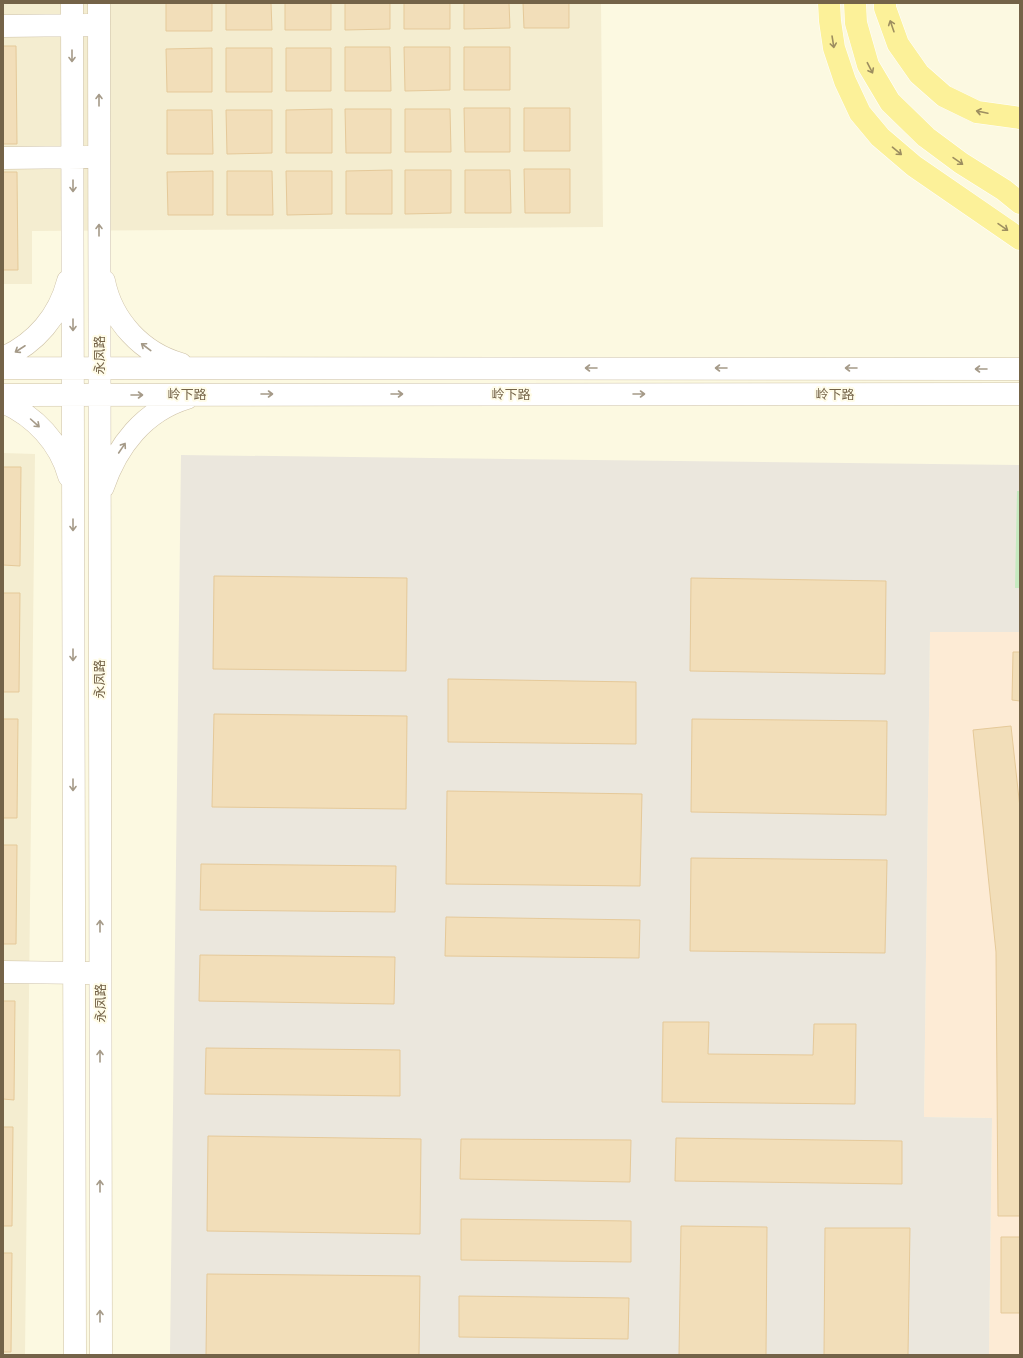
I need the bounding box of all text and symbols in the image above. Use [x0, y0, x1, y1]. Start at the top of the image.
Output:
one-way arrow [887, 21, 895, 33]
one-way arrow [829, 35, 837, 48]
one-way arrow [69, 49, 76, 62]
one-way arrow [867, 62, 874, 74]
one-way arrow [95, 94, 103, 107]
one-way arrow [975, 107, 988, 115]
one-way arrow [892, 147, 902, 156]
one-way arrow [952, 157, 963, 165]
one-way arrow [69, 179, 77, 192]
one-way arrow [997, 223, 1008, 231]
one-way arrow [95, 224, 103, 237]
one-way arrow [69, 318, 77, 331]
street label: 永凤路 [91, 335, 107, 375]
one-way arrow [140, 342, 151, 351]
one-way arrow [15, 345, 26, 353]
one-way arrow [585, 364, 598, 372]
one-way arrow [715, 364, 728, 372]
one-way arrow [845, 364, 858, 372]
one-way arrow [975, 365, 988, 373]
street label: 岭下路 [167, 386, 207, 402]
street label: 岭下路 [491, 386, 531, 402]
street label: 岭下路 [815, 386, 855, 402]
one-way arrow [260, 390, 273, 398]
one-way arrow [390, 390, 403, 398]
one-way arrow [632, 390, 645, 398]
one-way arrow [130, 391, 143, 399]
one-way arrow [30, 419, 41, 428]
one-way arrow [118, 442, 126, 453]
one-way arrow [69, 518, 77, 531]
one-way arrow [69, 648, 77, 661]
street label: 永凤路 [91, 659, 107, 699]
one-way arrow [69, 778, 77, 791]
one-way arrow [96, 920, 104, 933]
street label: 永凤路 [92, 983, 108, 1023]
one-way arrow [96, 1050, 104, 1063]
one-way arrow [96, 1180, 104, 1193]
one-way arrow [96, 1310, 104, 1323]

